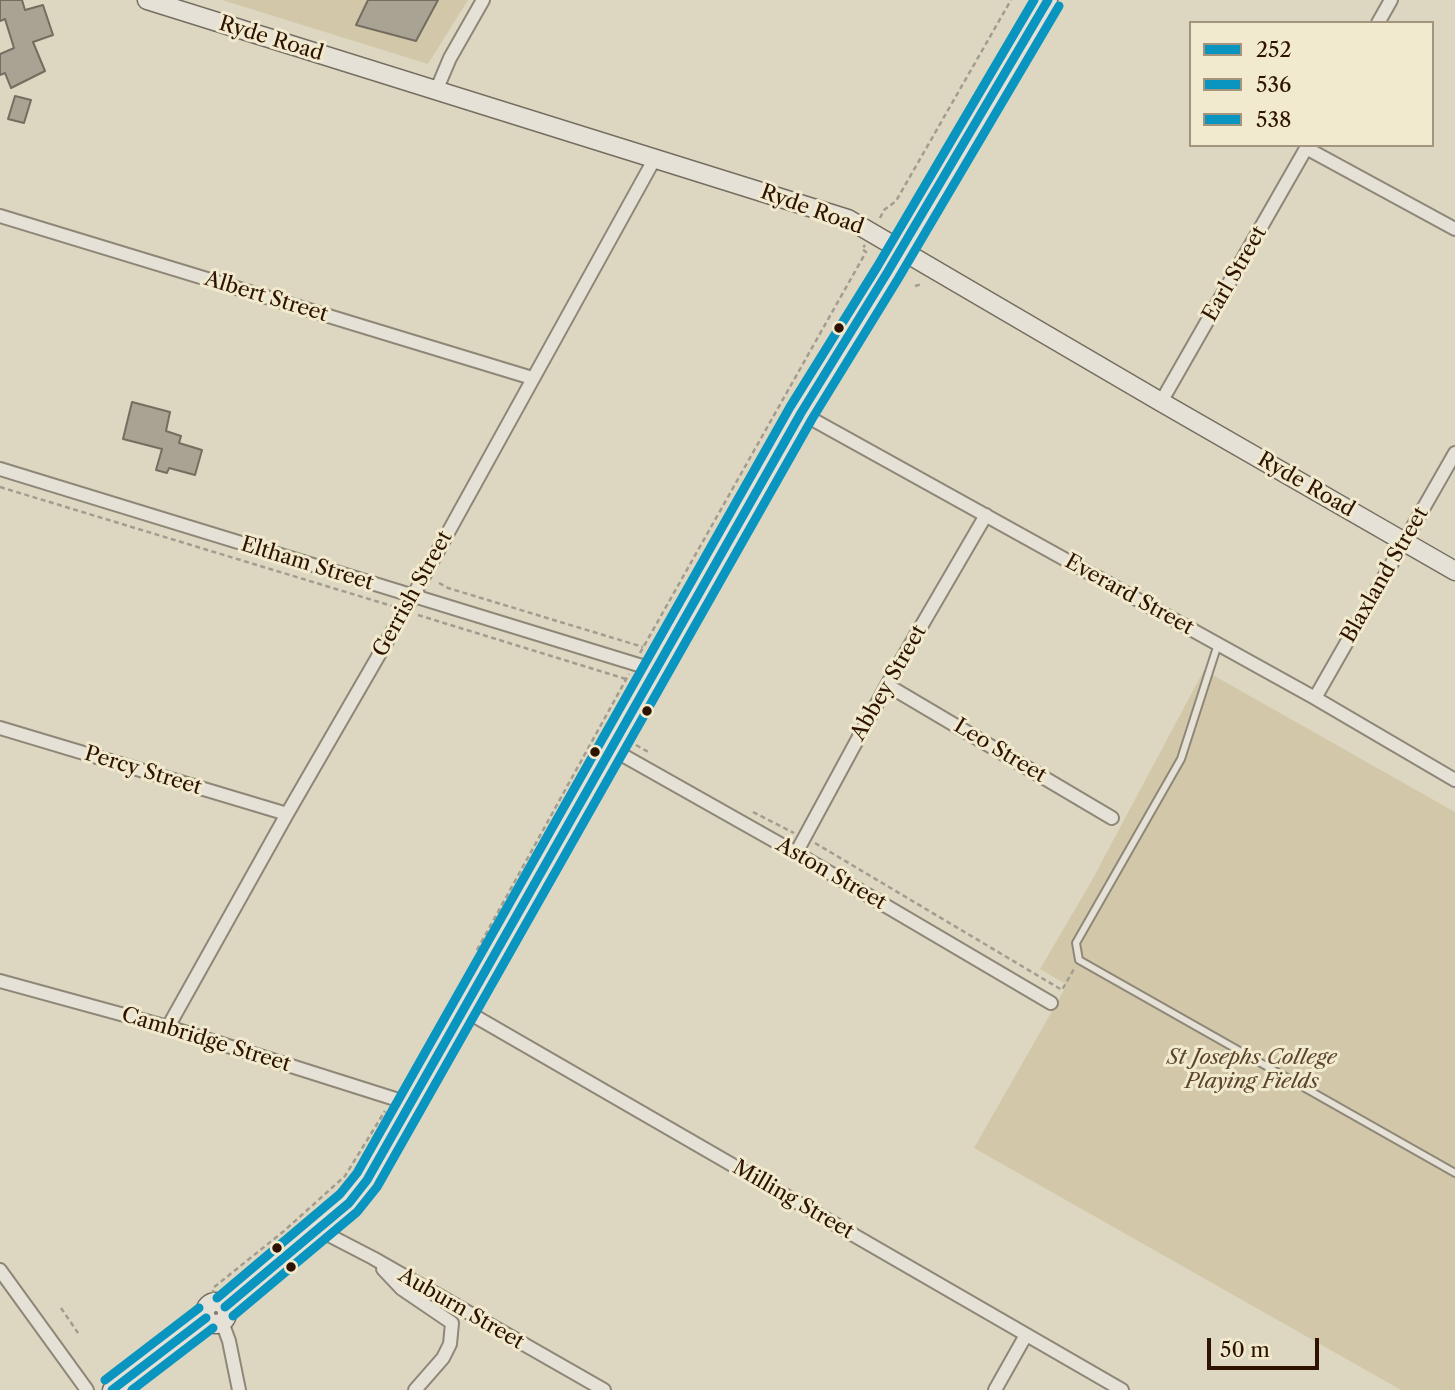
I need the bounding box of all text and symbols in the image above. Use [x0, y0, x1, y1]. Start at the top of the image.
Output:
street label: Ryde Road [216, 11, 326, 67]
legend [1189, 21, 1434, 147]
text: 252 [1256, 37, 1292, 62]
text: 536 [1256, 72, 1291, 97]
text: 538 [1256, 107, 1291, 132]
street label: Ryde Road [757, 180, 867, 240]
street label: Earl Street [1198, 222, 1272, 326]
street label: Albert Street [201, 266, 331, 328]
unlabelled marker [832, 321, 846, 335]
street label: Ryde Road [1253, 447, 1359, 523]
street label: Blaxland Street [1336, 503, 1434, 647]
street label: Gerrish Street [368, 527, 458, 661]
street label: Eltham Street [238, 532, 376, 596]
street label: Everard Street [1060, 549, 1198, 641]
street label: Abbey Street [846, 621, 932, 745]
unlabelled marker [640, 704, 654, 718]
street label: Leo Street [949, 714, 1051, 788]
street label: Percy Street [81, 741, 205, 801]
unlabelled marker [588, 745, 602, 759]
street label: Aston Street [771, 832, 891, 916]
street label: Cambridge Street [118, 1002, 294, 1078]
park label: St Josephs College Playing Fields [1167, 1045, 1337, 1095]
street label: Milling Street [728, 1155, 858, 1245]
unlabelled marker [270, 1241, 284, 1255]
unlabelled marker [284, 1260, 298, 1274]
street label: Auburn Street [394, 1263, 528, 1355]
scale bar [1210, 1324, 1322, 1368]
text: 50 m [1220, 1337, 1270, 1362]

